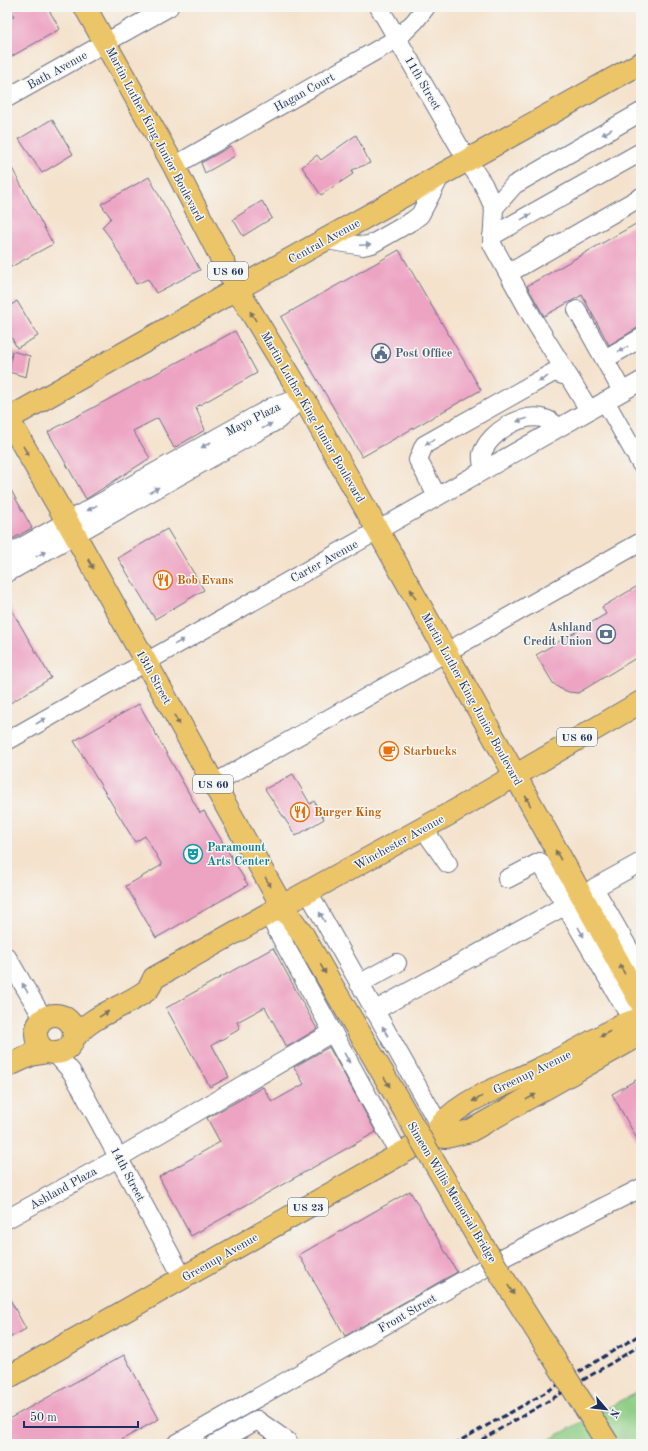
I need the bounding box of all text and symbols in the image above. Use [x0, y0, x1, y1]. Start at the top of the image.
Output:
street label: Martin Luther King Junior Boulevard [103, 46, 205, 223]
street label: Bath Avenue [26, 49, 90, 92]
street label: 11th Street [402, 55, 442, 112]
street label: Hagan Court [272, 71, 337, 114]
one-way arrow [601, 128, 613, 135]
one-way arrow [520, 214, 532, 221]
street label: Central Avenue [287, 217, 363, 266]
one-way arrow [359, 241, 371, 248]
road number: US 60 [208, 262, 248, 280]
one-way arrow [250, 310, 257, 322]
street label: Martin Luther King Junior Boulevard [258, 330, 366, 505]
public building icon: Post Office [370, 342, 392, 364]
one-way arrow [617, 345, 629, 352]
place label: Post Office [395, 348, 453, 360]
one-way arrow [537, 375, 549, 382]
street label: Mayo Plaza [224, 401, 283, 439]
one-way arrow [516, 417, 528, 423]
one-way arrow [261, 423, 273, 430]
one-way arrow [424, 438, 436, 445]
one-way arrow [200, 441, 212, 448]
one-way arrow [23, 445, 30, 457]
one-way arrow [148, 487, 160, 494]
one-way arrow [86, 504, 98, 511]
street label: Carter Avenue [289, 538, 361, 585]
one-way arrow [35, 551, 47, 558]
one-way arrow [88, 558, 94, 570]
restaurant icon: Bob Evans [152, 569, 174, 591]
place label: Bob Evans [177, 575, 233, 587]
one-way arrow [410, 588, 417, 600]
street label: Martin Luther King Junior Boulevard [419, 611, 524, 788]
place label: Ashland Credit Union [523, 622, 593, 648]
bank icon: Ashland Credit Union [595, 623, 617, 645]
one-way arrow [173, 639, 185, 646]
street label: 13th Street [133, 648, 173, 707]
one-way arrow [174, 714, 181, 726]
one-way arrow [35, 718, 47, 725]
road number: US 60 [557, 728, 597, 746]
cafe icon: Starbucks [378, 740, 400, 762]
place label: Starbucks [403, 746, 457, 758]
road number: US 60 [193, 775, 233, 793]
one-way arrow [525, 795, 532, 806]
restaurant icon: Burger King [289, 801, 311, 823]
place label: Burger King [314, 807, 382, 819]
street label: Winchester Avenue [353, 813, 447, 873]
place label: Paramount Arts Center [207, 842, 270, 868]
theatre icon: Paramount Arts Center [182, 843, 204, 865]
one-way arrow [555, 850, 562, 861]
one-way arrow [265, 876, 272, 888]
one-way arrow [318, 912, 325, 923]
one-way arrow [577, 926, 584, 938]
one-way arrow [319, 963, 326, 975]
one-way arrow [619, 963, 625, 975]
one-way arrow [21, 982, 28, 994]
one-way arrow [99, 1010, 109, 1018]
one-way arrow [382, 1025, 389, 1037]
one-way arrow [599, 1031, 611, 1038]
street label: Greenup Avenue [492, 1049, 574, 1097]
one-way arrow [344, 1052, 351, 1064]
one-way arrow [384, 1076, 391, 1087]
one-way arrow [526, 1093, 537, 1100]
one-way arrow [471, 1096, 482, 1102]
street label: Simeon Willis Memorial Bridge [404, 1120, 498, 1265]
street label: 14th Street [108, 1145, 146, 1204]
street label: Ashland Plaza [28, 1165, 99, 1212]
road number: US 23 [288, 1198, 328, 1216]
street label: Greenup Avenue [181, 1231, 261, 1284]
one-way arrow [507, 1284, 514, 1295]
street label: Front Street [376, 1292, 439, 1335]
north arrow [586, 1389, 626, 1429]
scale bar [24, 1403, 138, 1429]
text: N [606, 1407, 620, 1420]
text: 50 m [30, 1411, 57, 1424]

